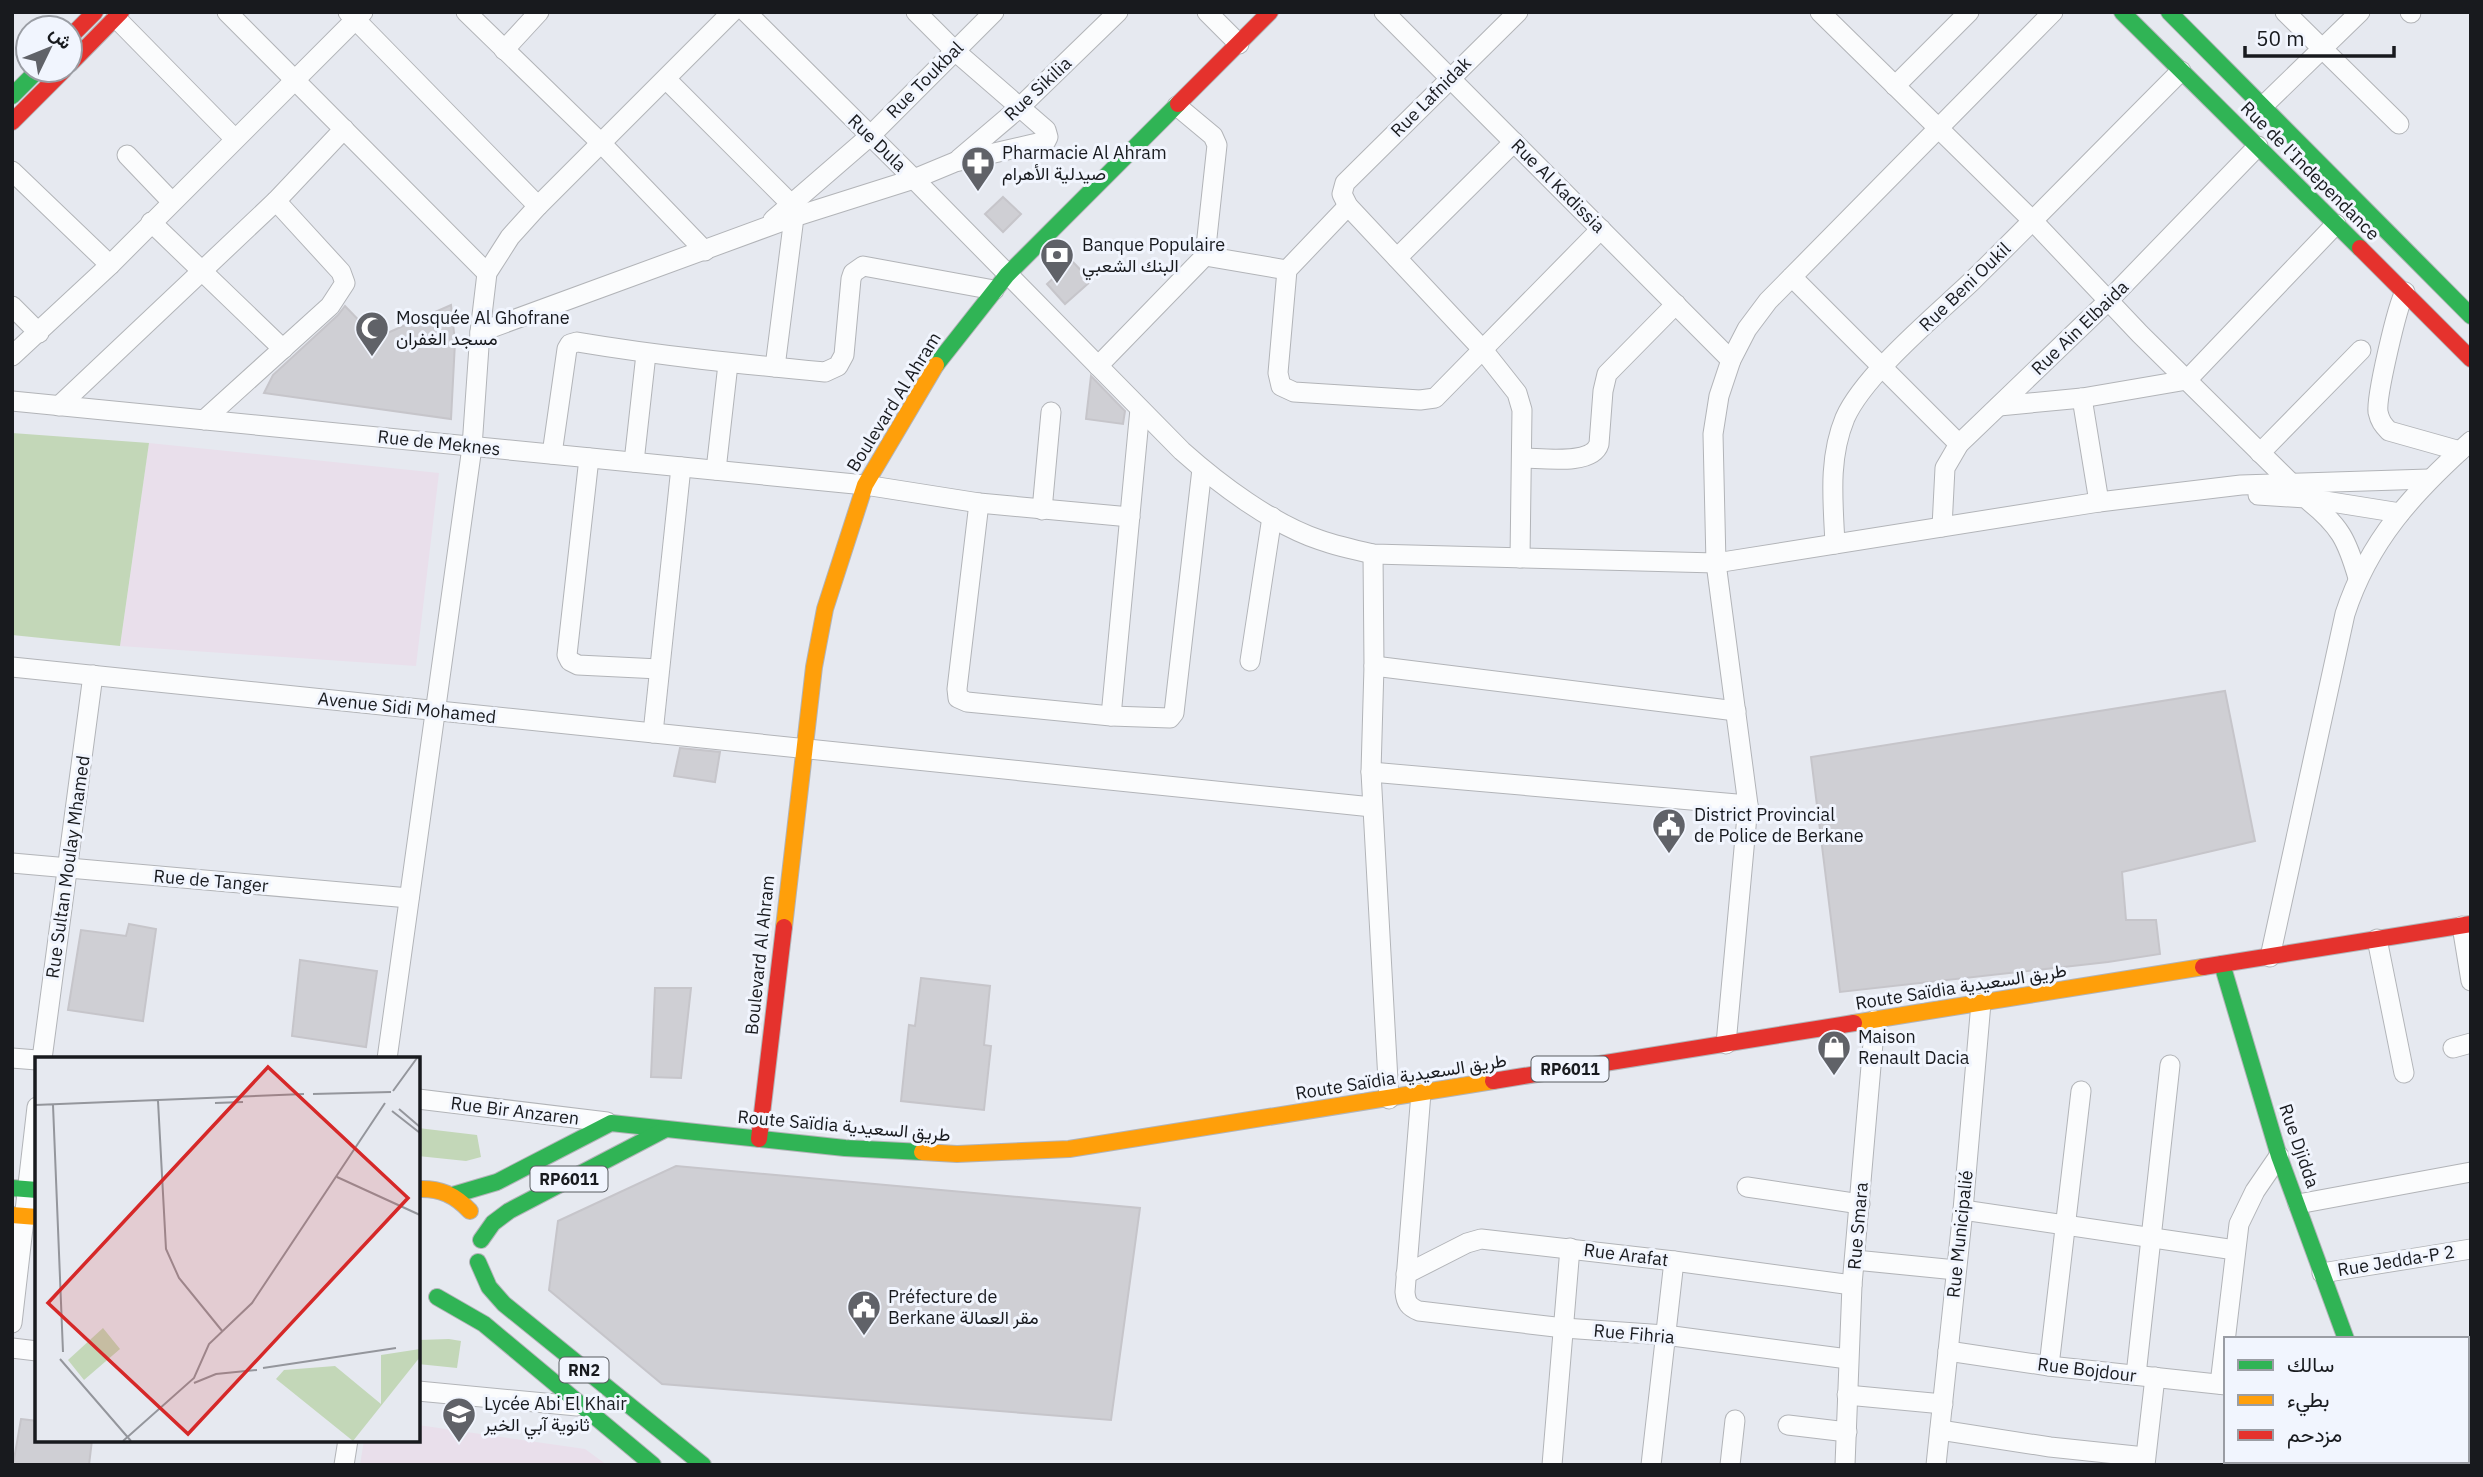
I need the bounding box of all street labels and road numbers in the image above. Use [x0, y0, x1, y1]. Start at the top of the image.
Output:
street label: Rue Toukbal [881, 36, 968, 123]
street label: Rue Sikilia [999, 51, 1076, 126]
street label: Rue Lafnidak [1386, 51, 1476, 142]
street label: Rue de l'Independance [2236, 96, 2385, 245]
street label: Rue Dula [843, 109, 912, 176]
street label: Rue Al Kadissia [1506, 134, 1611, 238]
street label: Rue Beni Oukil [1914, 237, 2015, 336]
street label: Rue Ain Elbaida [2026, 275, 2133, 380]
street label: Boulevard Al Ahram [841, 328, 946, 476]
street label: Rue de Meknes [377, 425, 502, 460]
street label: Avenue Sidi Mohamed [317, 687, 497, 728]
street label: Rue Sultan Moulay Mhamed [40, 754, 95, 980]
street label: Rue de Tanger [153, 864, 270, 897]
street label: Boulevard Al Ahram [740, 874, 779, 1036]
street label: Route Saïdia طريق السعيدية [1854, 958, 2068, 1015]
street label: Route Saïdia طريق السعيدية [1294, 1048, 1508, 1105]
road number: RP6011 [1532, 1056, 1608, 1082]
street label: Rue Bir Anzaren [449, 1091, 581, 1130]
street label: Rue Djidda [2274, 1101, 2325, 1191]
street label: Route Saïdia طريق السعيدية [737, 1105, 951, 1146]
road number: RP6011 [530, 1166, 608, 1191]
street label: Rue Municipalié [1941, 1169, 1978, 1299]
street label: Rue Smara [1842, 1181, 1873, 1271]
street label: Rue Arafat [1582, 1238, 1670, 1271]
street label: Rue Jedda-P 2 [2336, 1240, 2456, 1281]
street label: Rue Fihria [1593, 1318, 1676, 1349]
street label: Rue Bojdour [2036, 1352, 2138, 1387]
road number: RN2 [560, 1358, 608, 1382]

